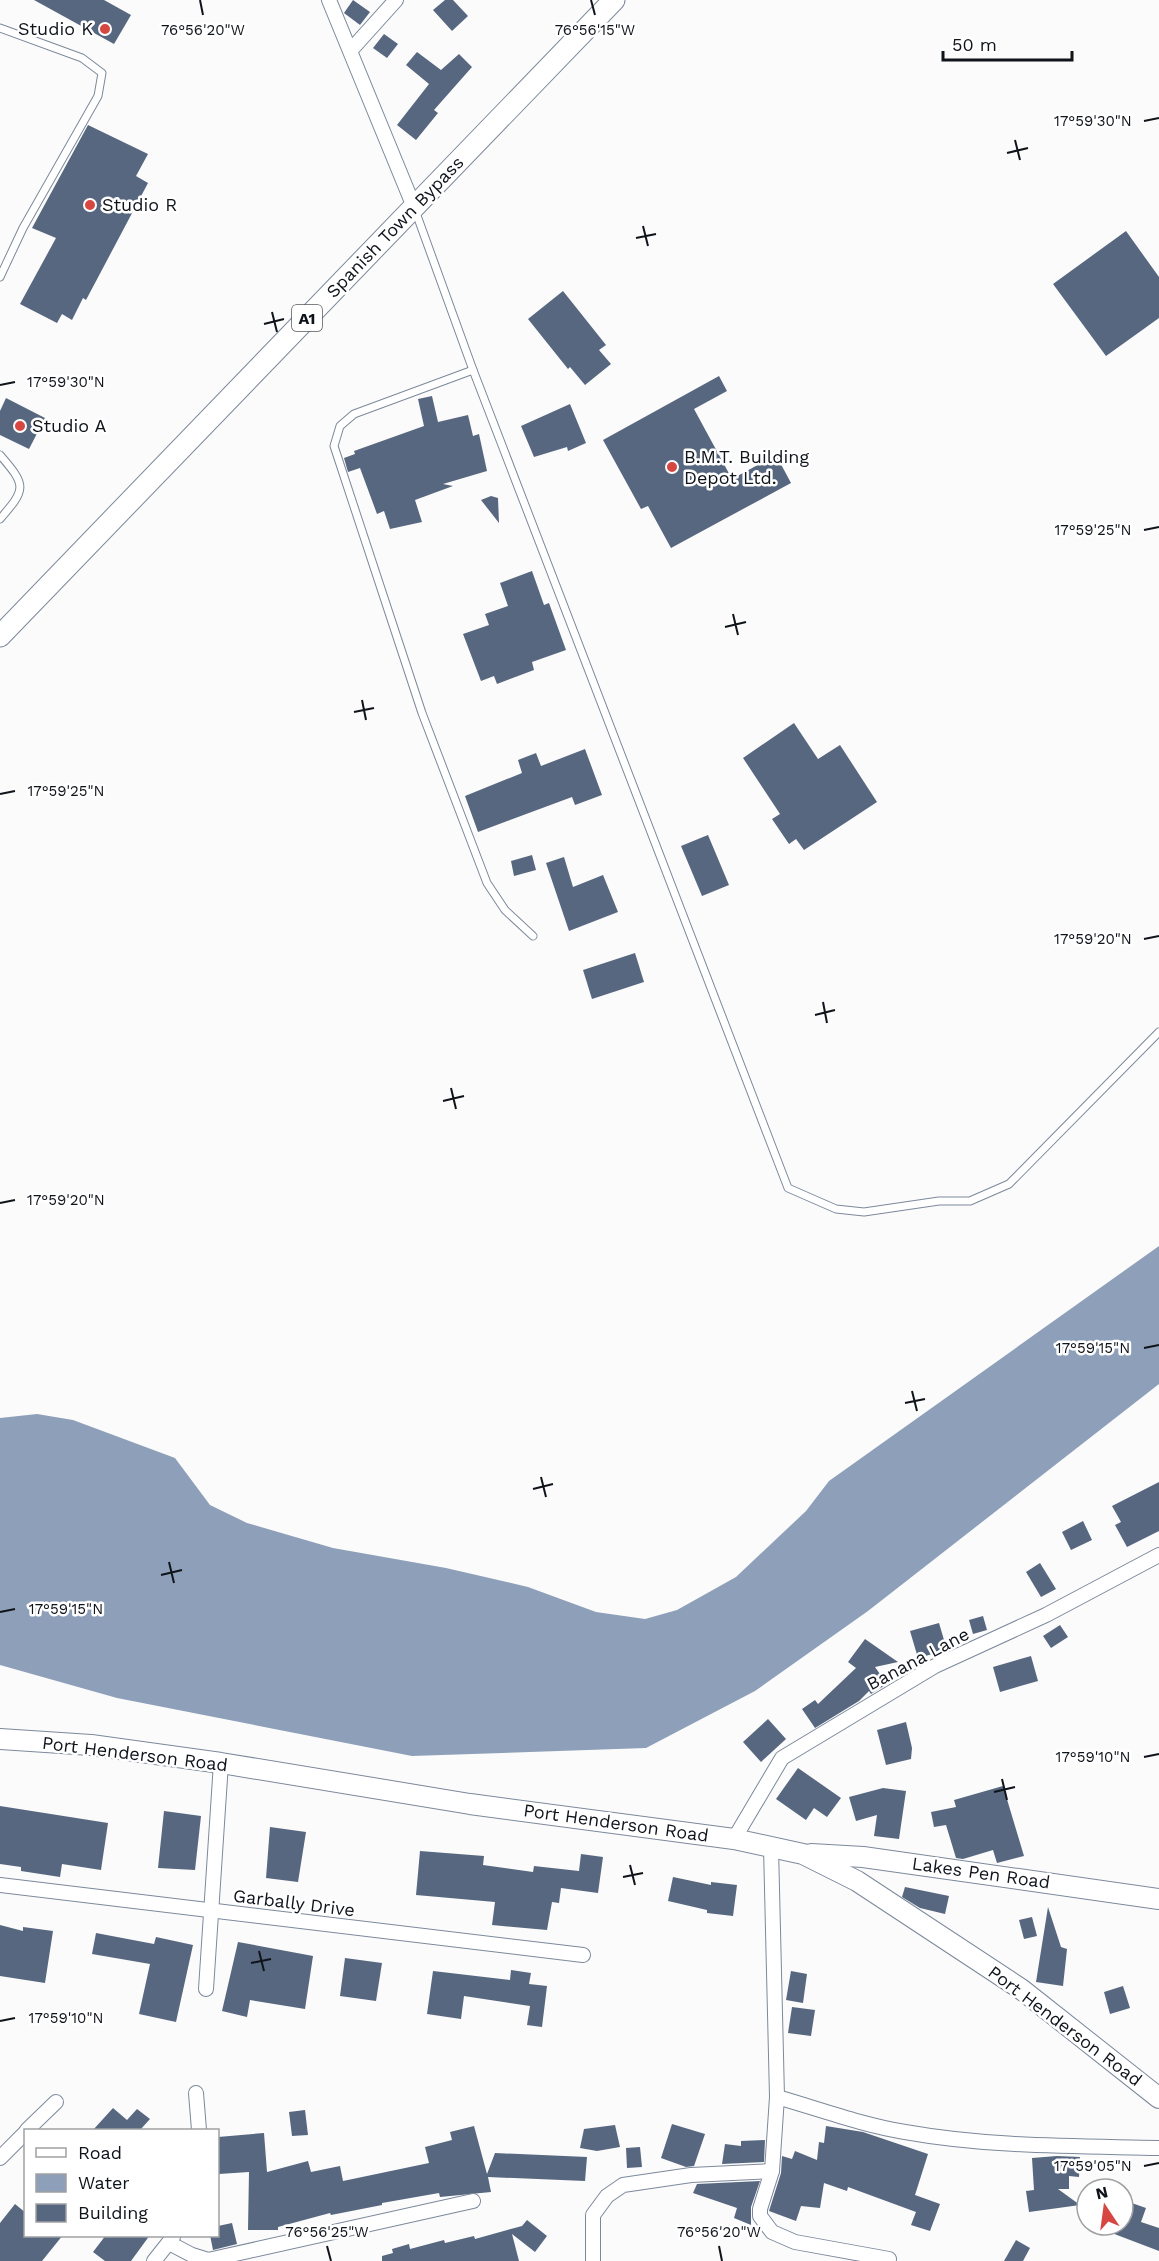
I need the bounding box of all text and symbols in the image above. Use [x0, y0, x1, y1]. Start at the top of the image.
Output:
place label: Studio K [18, 18, 93, 39]
text: 76°56'20"W [161, 21, 245, 39]
text: 76°56'15"W [555, 21, 635, 39]
marker: Studio K [98, 22, 112, 36]
scale bar [943, 24, 1072, 62]
text: 50 m [952, 34, 997, 55]
text: 17°59'30"N [1054, 112, 1132, 130]
street label: Spanish Town Bypass [322, 152, 468, 302]
place label: Studio R [102, 194, 177, 215]
marker: Studio R [83, 198, 97, 212]
road number: A1 [292, 305, 322, 331]
text: 17°59'30"N [27, 373, 105, 391]
place label: Studio A [32, 415, 106, 436]
marker: Studio A [13, 419, 27, 433]
place label: B.M.T. Building Depot Ltd. [684, 446, 809, 488]
marker: B.M.T. Building Depot Ltd. [665, 460, 679, 474]
text: 17°59'25"N [1054, 521, 1132, 539]
text: 17°59'25"N [27, 782, 105, 800]
text: 17°59'20"N [1054, 930, 1132, 948]
text: 17°59'20"N [27, 1191, 105, 1209]
text: 17°59'15"N [1056, 1339, 1130, 1357]
text: 17°59'15"N [29, 1600, 103, 1618]
street label: Banana Lane [863, 1623, 972, 1694]
street label: Port Henderson Road [41, 1732, 229, 1775]
text: 17°59'10"N [1056, 1748, 1130, 1766]
street label: Port Henderson Road [522, 1799, 710, 1846]
street label: Lakes Pen Road [911, 1852, 1051, 1893]
street label: Garbally Drive [232, 1885, 356, 1920]
street label: Port Henderson Road [984, 1961, 1146, 2090]
text: 17°59'10"N [29, 2009, 103, 2027]
legend [24, 2129, 219, 2237]
text: Road [78, 2142, 122, 2163]
text: 17°59'05"N [1054, 2157, 1132, 2175]
text: Water [78, 2172, 130, 2193]
north arrow [1075, 2177, 1135, 2237]
text: N [1094, 2182, 1110, 2203]
text: Building [78, 2202, 148, 2223]
text: 76°56'25"W [285, 2223, 369, 2241]
text: 76°56'20"W [677, 2223, 761, 2241]

